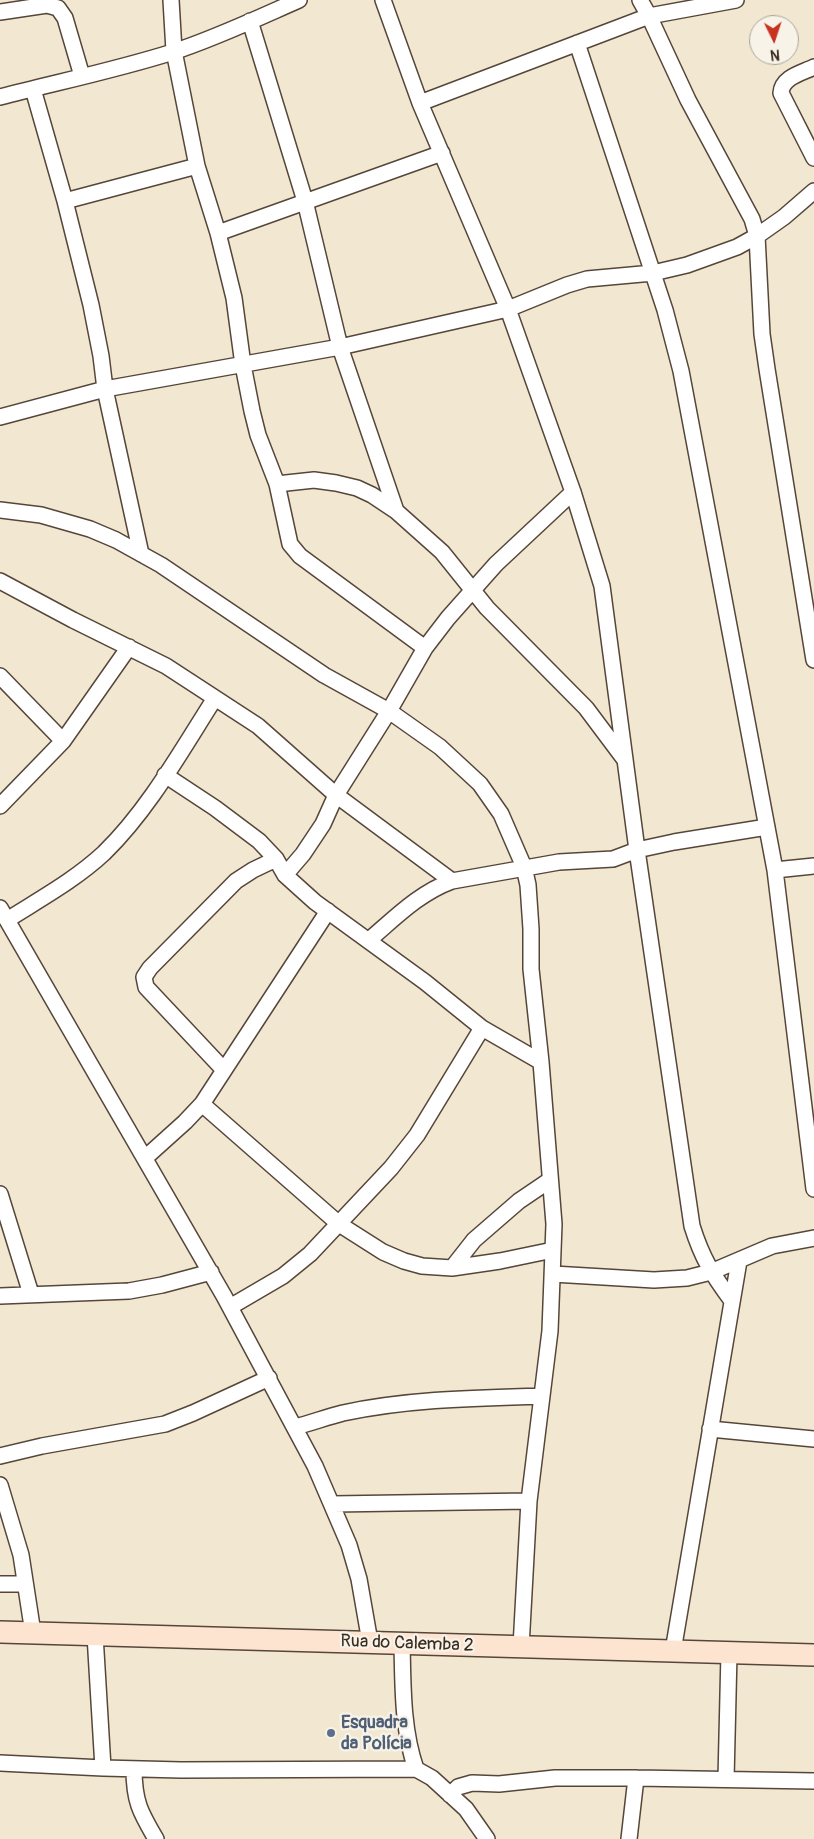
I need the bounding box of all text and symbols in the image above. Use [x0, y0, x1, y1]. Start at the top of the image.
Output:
north arrow [749, 15, 799, 65]
text: N [770, 46, 780, 63]
street label: Rua do Calemba 2 [340, 1631, 474, 1657]
place label: Esquadra da Polícia [341, 1712, 412, 1755]
marker: Esquadra da Polícia [325, 1727, 337, 1739]

